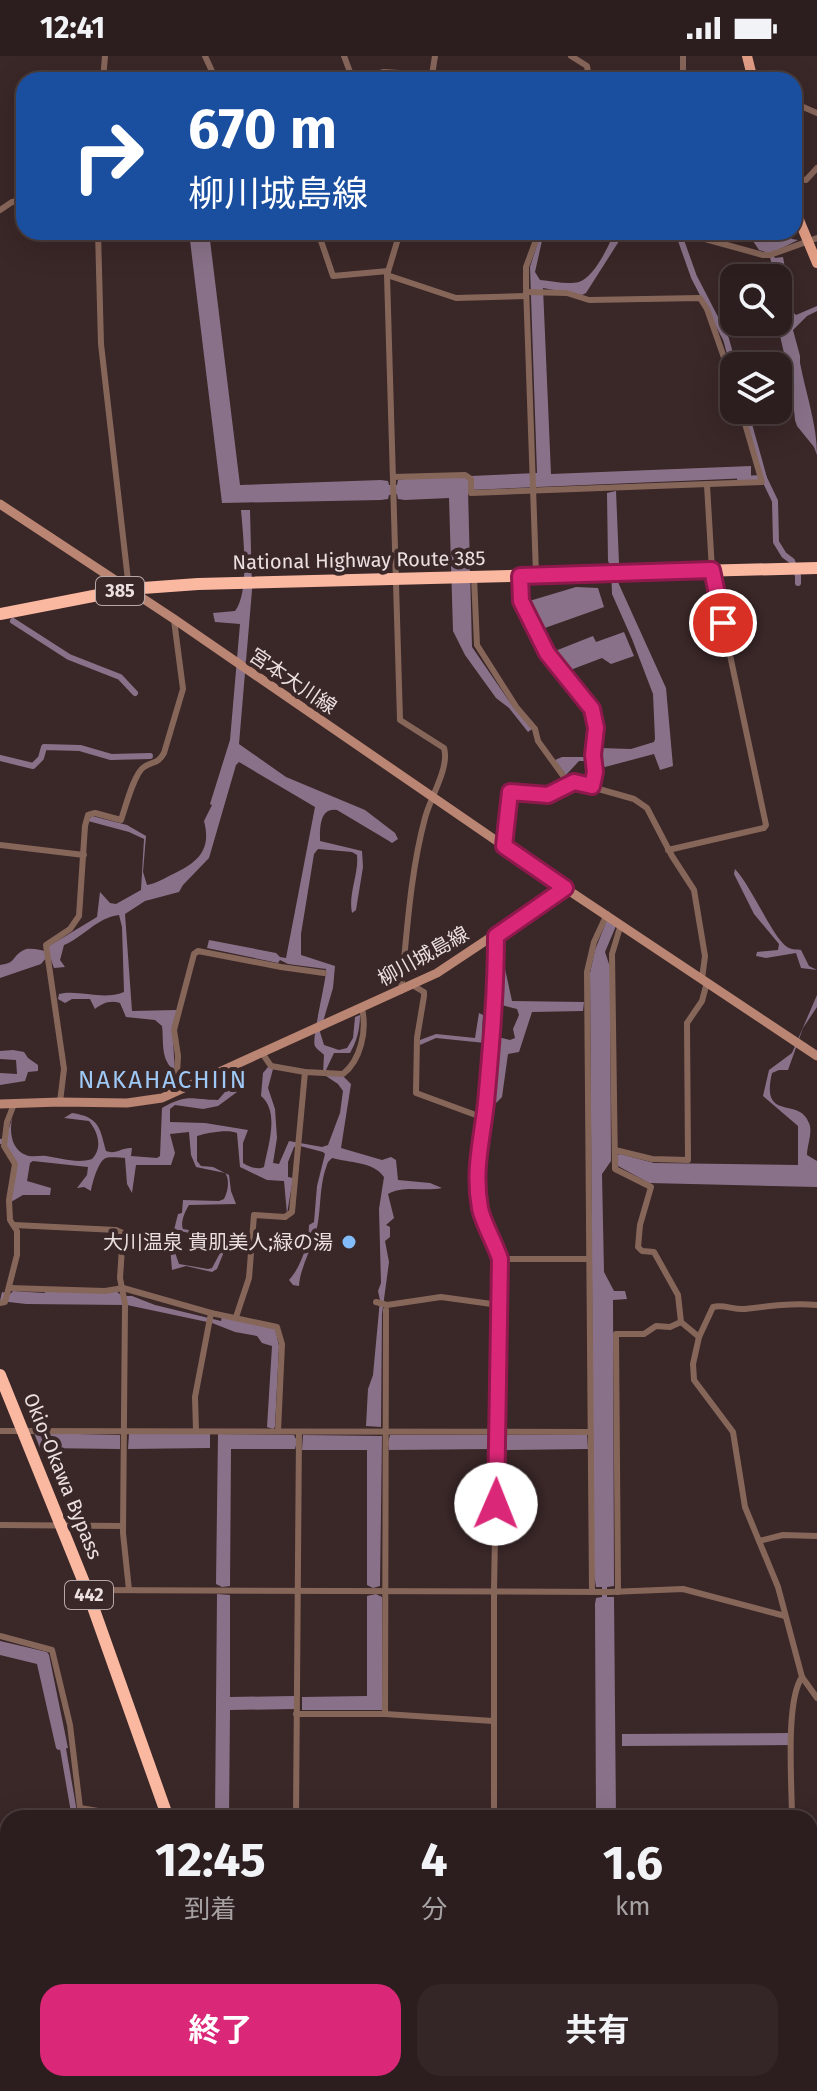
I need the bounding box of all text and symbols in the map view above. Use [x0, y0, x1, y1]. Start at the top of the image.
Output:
text: 12:41 [40, 10, 105, 46]
text: 670 m [188, 96, 337, 163]
icon: right [56, 104, 160, 208]
text: 柳川城島線 [188, 172, 368, 216]
map controls [720, 264, 792, 424]
button: search [720, 264, 792, 336]
button: layers [720, 352, 792, 424]
street label: National Highway Route 385 [232, 546, 486, 574]
road number: 385 [96, 577, 144, 605]
pin [689, 589, 757, 657]
icon: arrive [701, 601, 745, 645]
street label: 宮本大川線 [245, 643, 341, 719]
street label: 柳川城島線 [373, 921, 473, 991]
district label: NAKAHACHIIN [78, 1066, 248, 1094]
place label: 大川温泉 貴肌美人;緑の湯 [103, 1230, 333, 1254]
marker: 大川温泉 貴肌美人;緑の湯 [340, 1233, 358, 1251]
street label: Okio-Okawa Bypass [19, 1389, 107, 1563]
position arrow [454, 1462, 538, 1546]
road number: 442 [65, 1581, 113, 1609]
text: 12:45 [155, 1831, 266, 1889]
text: 4 [421, 1831, 448, 1889]
text: 1.6 [603, 1834, 663, 1892]
text: km [615, 1891, 651, 1922]
text: 到着 [184, 1894, 236, 1925]
text: 分 [421, 1894, 447, 1925]
button: 終了 [40, 1984, 401, 2076]
button: 共有 [417, 1984, 778, 2076]

